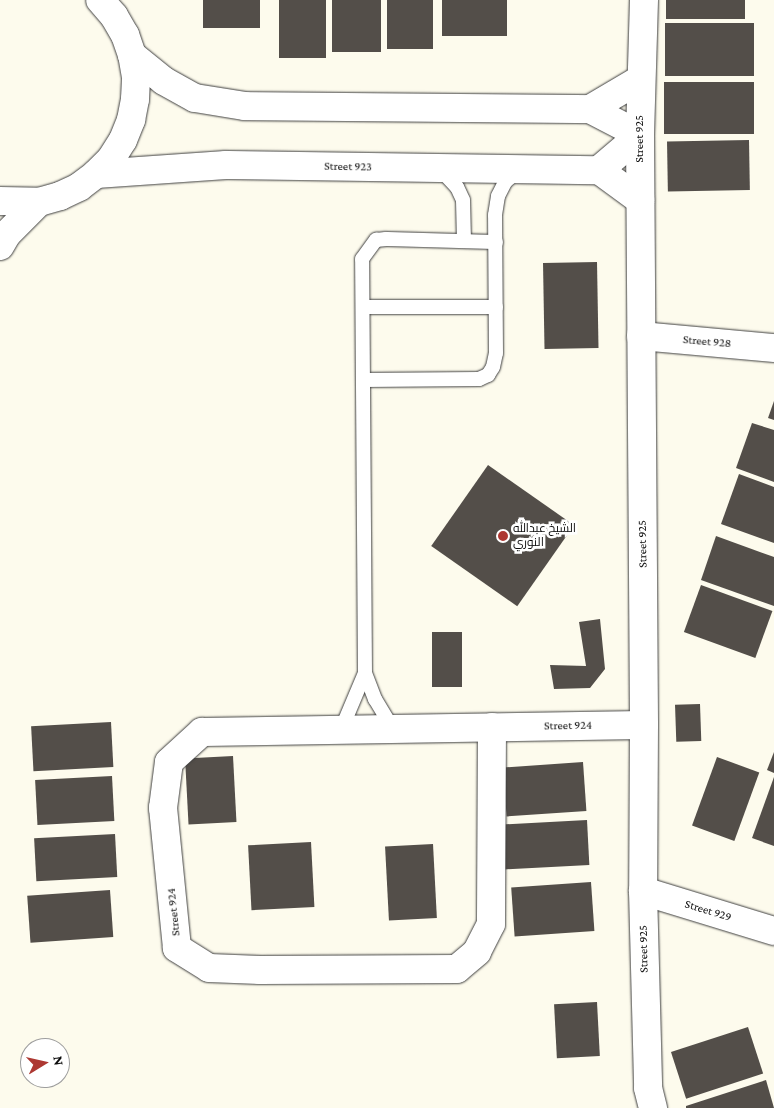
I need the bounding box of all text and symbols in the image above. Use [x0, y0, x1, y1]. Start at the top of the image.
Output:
street label: Street 925 [633, 115, 647, 163]
street label: Street 923 [324, 159, 372, 175]
street label: Street 928 [682, 333, 732, 351]
street label: Street 925 [635, 520, 651, 568]
place label: الشيخ عبدالله النوري [513, 522, 576, 550]
marker: الشيخ عبدالله النوري [497, 530, 509, 542]
street label: Street 924 [544, 718, 592, 734]
street label: Street 924 [164, 887, 184, 937]
street label: Street 929 [683, 897, 733, 925]
street label: Street 925 [636, 925, 652, 973]
north arrow [20, 1038, 70, 1088]
text: N [50, 1055, 67, 1067]

